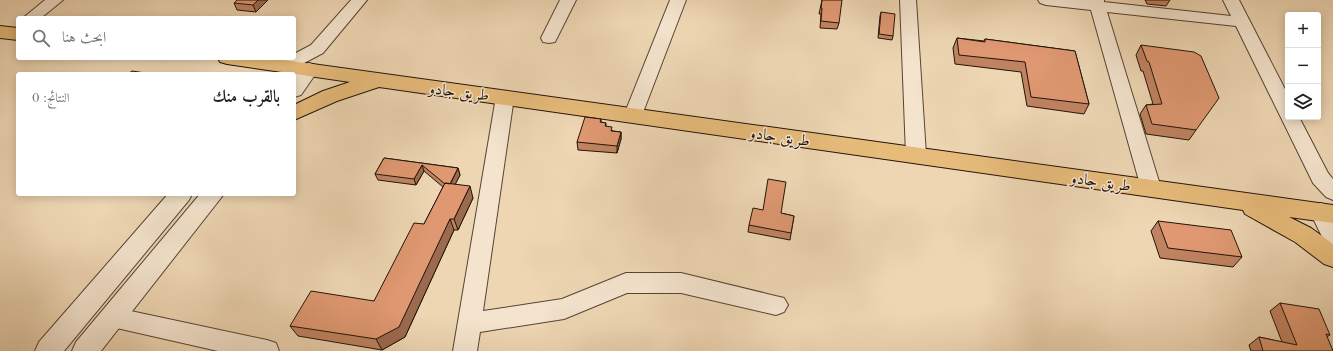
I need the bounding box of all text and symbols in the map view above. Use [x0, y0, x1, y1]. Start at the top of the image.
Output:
map controls [1285, 12, 1321, 120]
button: + [1285, 12, 1321, 48]
search box [16, 16, 296, 60]
icon: search [30, 27, 52, 49]
text: ابحث هنا [62, 31, 106, 46]
button: − [1285, 48, 1321, 84]
street label: طريق جادو [426, 81, 490, 106]
button: layers [1285, 84, 1321, 120]
text: بالقرب منك [212, 89, 280, 106]
text: النتائج: 0 [32, 92, 70, 105]
street label: طريق جادو [746, 126, 811, 151]
street label: طريق جادو [1067, 171, 1132, 196]

